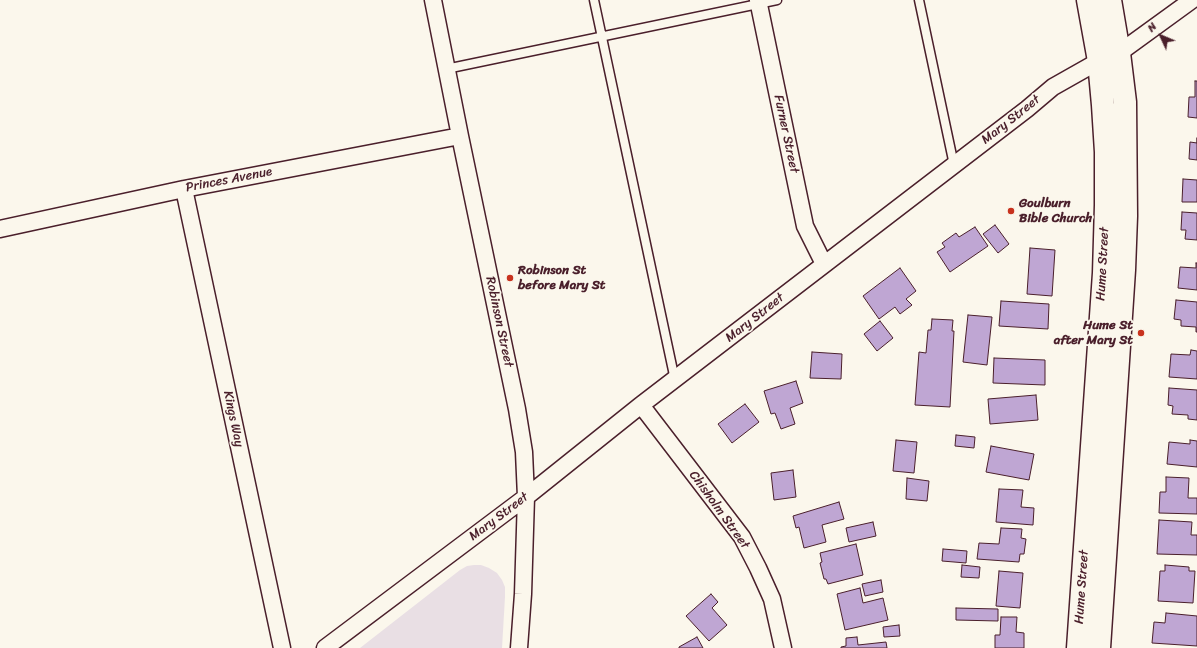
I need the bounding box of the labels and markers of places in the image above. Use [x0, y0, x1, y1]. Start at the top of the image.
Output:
place label: Goulburn Bible Church [1019, 196, 1092, 227]
marker: Goulburn Bible Church [1006, 206, 1016, 216]
place label: Robinson St before Mary St [518, 263, 605, 294]
marker: Robinson St before Mary St [505, 273, 515, 283]
place label: Hume St after Mary St [1054, 318, 1133, 349]
marker: Hume St after Mary St [1136, 328, 1146, 338]

